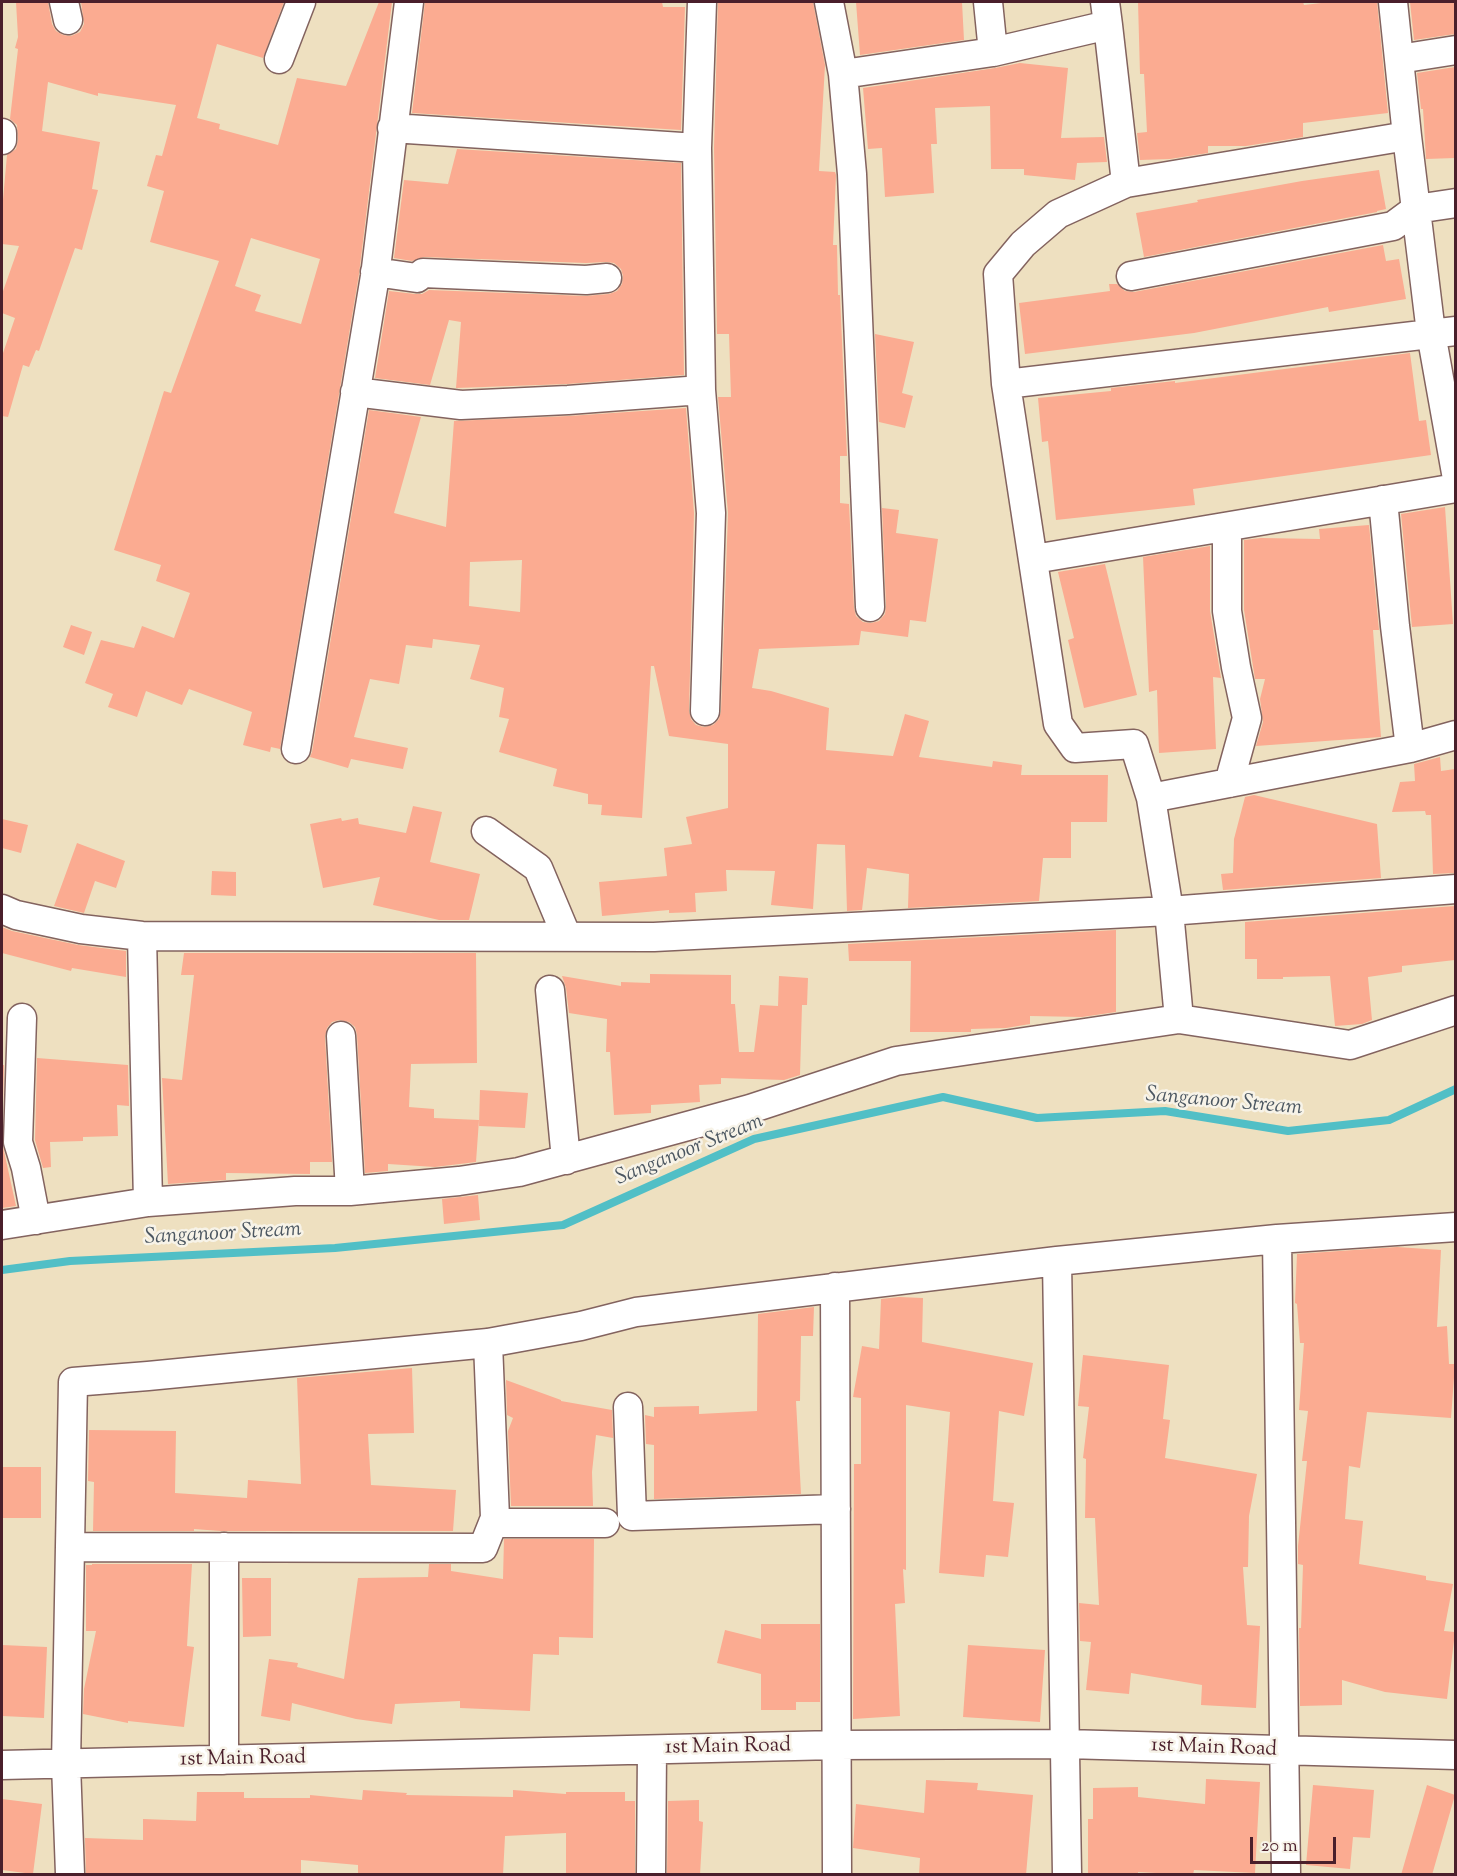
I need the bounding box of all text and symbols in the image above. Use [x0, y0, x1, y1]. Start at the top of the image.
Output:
water label: Sanganoor Stream [1144, 1083, 1304, 1123]
water label: Sanganoor Stream [612, 1109, 768, 1193]
water label: Sanganoor Stream [144, 1218, 302, 1252]
street label: 1st Main Road [665, 1734, 791, 1762]
street label: 1st Main Road [1151, 1734, 1277, 1764]
street label: 1st Main Road [180, 1746, 306, 1774]
scale bar [1253, 1825, 1338, 1863]
text: 20 m [1261, 1834, 1298, 1860]

